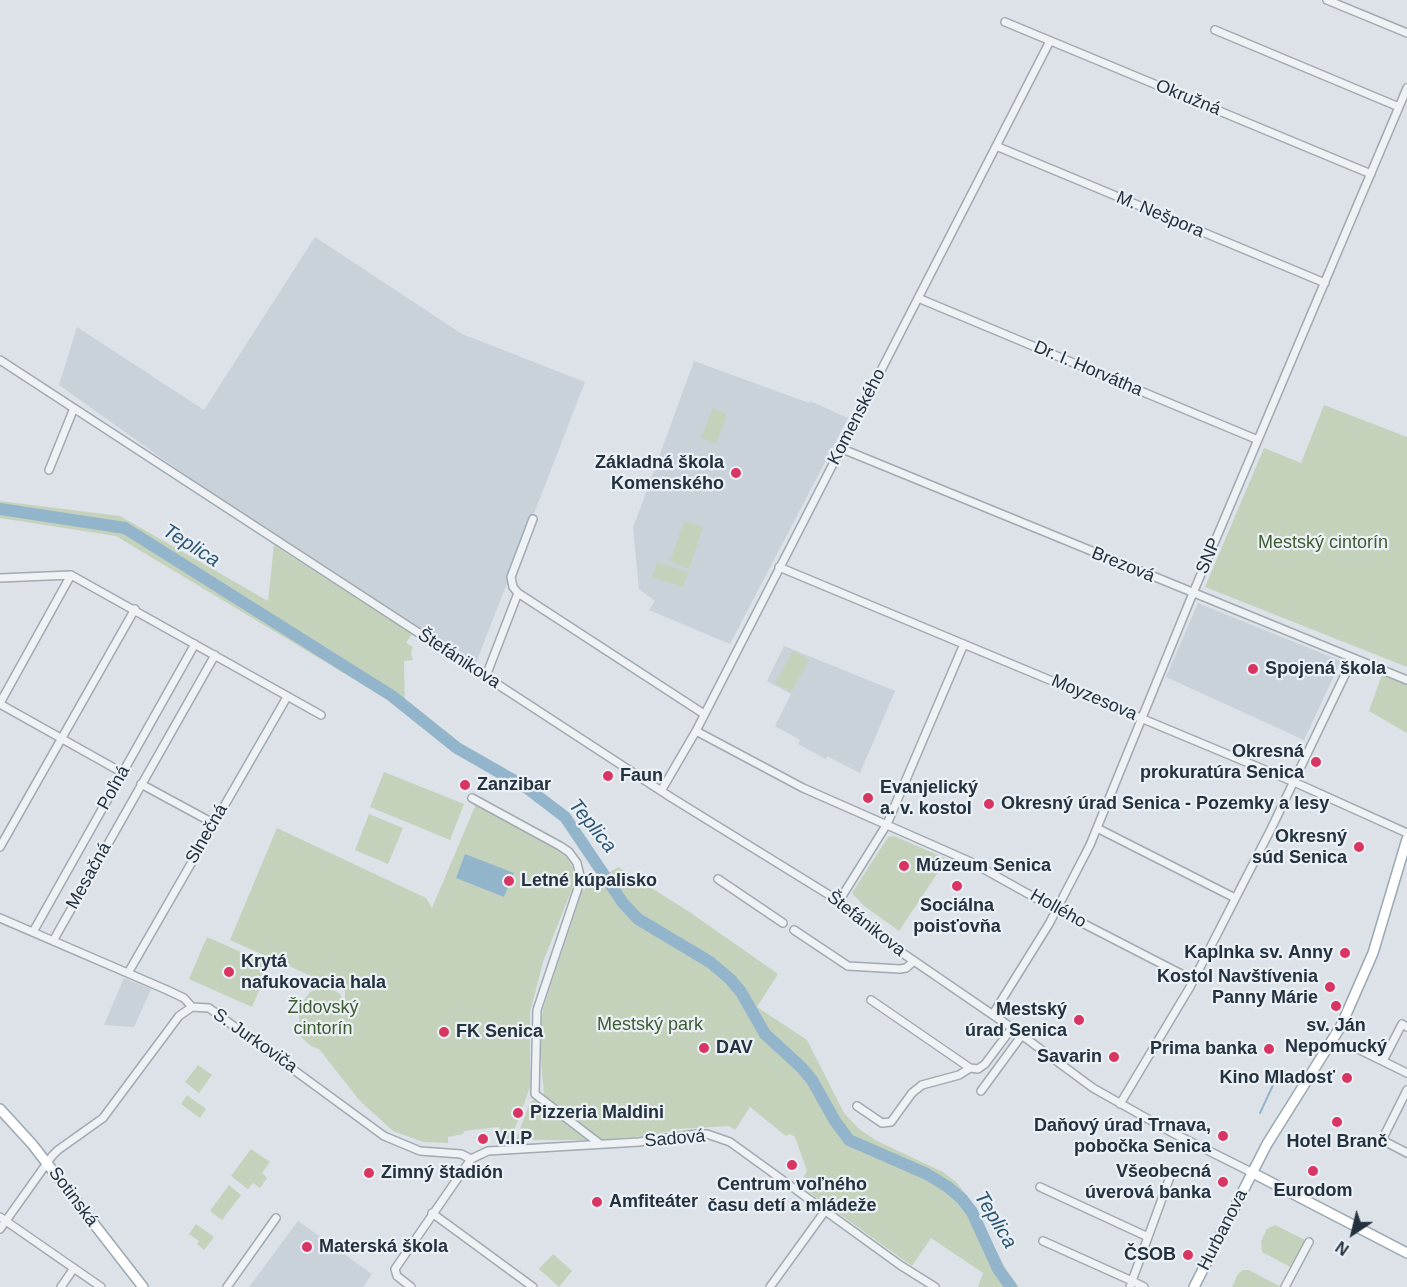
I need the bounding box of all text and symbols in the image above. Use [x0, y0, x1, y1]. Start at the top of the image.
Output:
street label: Okružná [1152, 75, 1224, 121]
street label: M. Nešpora [1113, 187, 1207, 243]
street label: Dr. I. Horvátha [1030, 336, 1146, 402]
street label: Komenského [824, 365, 890, 469]
place label: Základná škola Komenského [595, 452, 724, 494]
marker: Základná škola Komenského [729, 466, 743, 480]
water label: Teplica [158, 519, 224, 573]
park label: Mestský cintorín [1258, 532, 1388, 554]
street label: SNP [1192, 535, 1226, 577]
street label: Brezová [1088, 543, 1158, 587]
street label: Štefánikova [414, 624, 504, 694]
place label: Spojená škola [1265, 658, 1386, 680]
marker: Spojená škola [1246, 662, 1260, 676]
street label: Moyzesova [1048, 670, 1140, 726]
place label: Okresná prokuratúra Senica [1140, 741, 1304, 783]
marker: Okresná prokuratúra Senica [1309, 755, 1323, 769]
street label: Poľná [93, 762, 135, 814]
place label: Faun [620, 765, 663, 787]
marker: Faun [601, 769, 615, 783]
place label: Zanzibar [477, 774, 551, 796]
place label: Evanjelický a. v. kostol [880, 777, 978, 820]
marker: Zanzibar [458, 778, 472, 792]
marker: Evanjelický a. v. kostol [861, 791, 875, 805]
place label: Okresný úrad Senica - Pozemky a lesy [1001, 793, 1329, 815]
water label: Teplica [563, 794, 621, 858]
marker: Okresný úrad Senica - Pozemky a lesy [982, 797, 996, 811]
street label: Slnečná [181, 800, 233, 868]
place label: Okresný súd Senica [1252, 826, 1347, 868]
street label: Mesačná [62, 839, 116, 913]
marker: Okresný súd Senica [1352, 840, 1366, 854]
place label: Múzeum Senica [916, 855, 1051, 877]
marker: Múzeum Senica [897, 859, 911, 873]
place label: Letné kúpalisko [521, 870, 657, 892]
marker: Letné kúpalisko [502, 874, 516, 888]
marker: Sociálna poisťovňa [950, 879, 964, 893]
street label: Hollého [1026, 885, 1090, 933]
street label: Štefánikova [822, 887, 910, 961]
place label: Sociálna poisťovňa [913, 895, 1001, 938]
place label: Kaplnka sv. Anny [1184, 942, 1333, 964]
marker: Kaplnka sv. Anny [1338, 946, 1352, 960]
place label: Krytá nafukovacia hala [241, 951, 386, 994]
marker: Krytá nafukovacia hala [222, 965, 236, 979]
place label: Kostol Navštívenia Panny Márie [1157, 966, 1318, 1008]
marker: Kostol Navštívenia Panny Márie [1323, 980, 1337, 994]
park label: Židovský cintorín [287, 997, 359, 1040]
place label: Mestský úrad Senica [965, 999, 1067, 1042]
marker: sv. Ján Nepomucký [1329, 999, 1343, 1013]
street label: S. Jurkoviča [209, 1004, 301, 1078]
marker: Mestský úrad Senica [1072, 1013, 1086, 1027]
park label: Mestský park [597, 1014, 703, 1036]
place label: sv. Ján Nepomucký [1285, 1015, 1387, 1058]
place label: FK Senica [456, 1021, 543, 1043]
marker: FK Senica [437, 1025, 451, 1039]
place label: DAV [716, 1037, 753, 1059]
place label: Prima banka [1150, 1038, 1257, 1060]
marker: DAV [697, 1041, 711, 1055]
marker: Prima banka [1262, 1042, 1276, 1056]
place label: Savarin [1037, 1046, 1102, 1068]
marker: Savarin [1107, 1050, 1121, 1064]
place label: Kino Mladosť [1219, 1067, 1335, 1089]
marker: Kino Mladosť [1340, 1071, 1354, 1085]
place label: Pizzeria Maldini [530, 1102, 664, 1124]
marker: Pizzeria Maldini [511, 1106, 525, 1120]
place label: Daňový úrad Trnava, pobočka Senica [1034, 1115, 1211, 1158]
marker: Hotel Branč [1330, 1115, 1344, 1129]
street label: Sadová [644, 1126, 706, 1152]
place label: V.I.P [495, 1128, 532, 1150]
marker: Daňový úrad Trnava, pobočka Senica [1216, 1129, 1230, 1143]
place label: Hotel Branč [1286, 1131, 1388, 1153]
marker: V.I.P [476, 1132, 490, 1146]
marker: Centrum voľného času detí a mládeže [785, 1158, 799, 1172]
place label: Všeobecná úverová banka [1085, 1161, 1211, 1204]
place label: Zimný štadión [381, 1162, 503, 1184]
street label: Sotinská [44, 1163, 102, 1231]
marker: Eurodom [1306, 1164, 1320, 1178]
marker: Zimný štadión [362, 1166, 376, 1180]
place label: Centrum voľného času detí a mládeže [707, 1174, 877, 1216]
marker: Všeobecná úverová banka [1216, 1175, 1230, 1189]
place label: Eurodom [1274, 1180, 1352, 1202]
street label: Hurbanova [1193, 1186, 1253, 1274]
water label: Teplica [969, 1187, 1021, 1253]
place label: Amfiteáter [609, 1191, 698, 1213]
marker: Amfiteáter [590, 1195, 604, 1209]
north arrow [1323, 1203, 1383, 1263]
place label: Materská škola [319, 1236, 448, 1258]
text: N [1333, 1238, 1352, 1258]
marker: Materská škola [300, 1240, 314, 1254]
place label: ČSOB [1124, 1244, 1176, 1266]
marker: ČSOB [1181, 1248, 1195, 1262]

